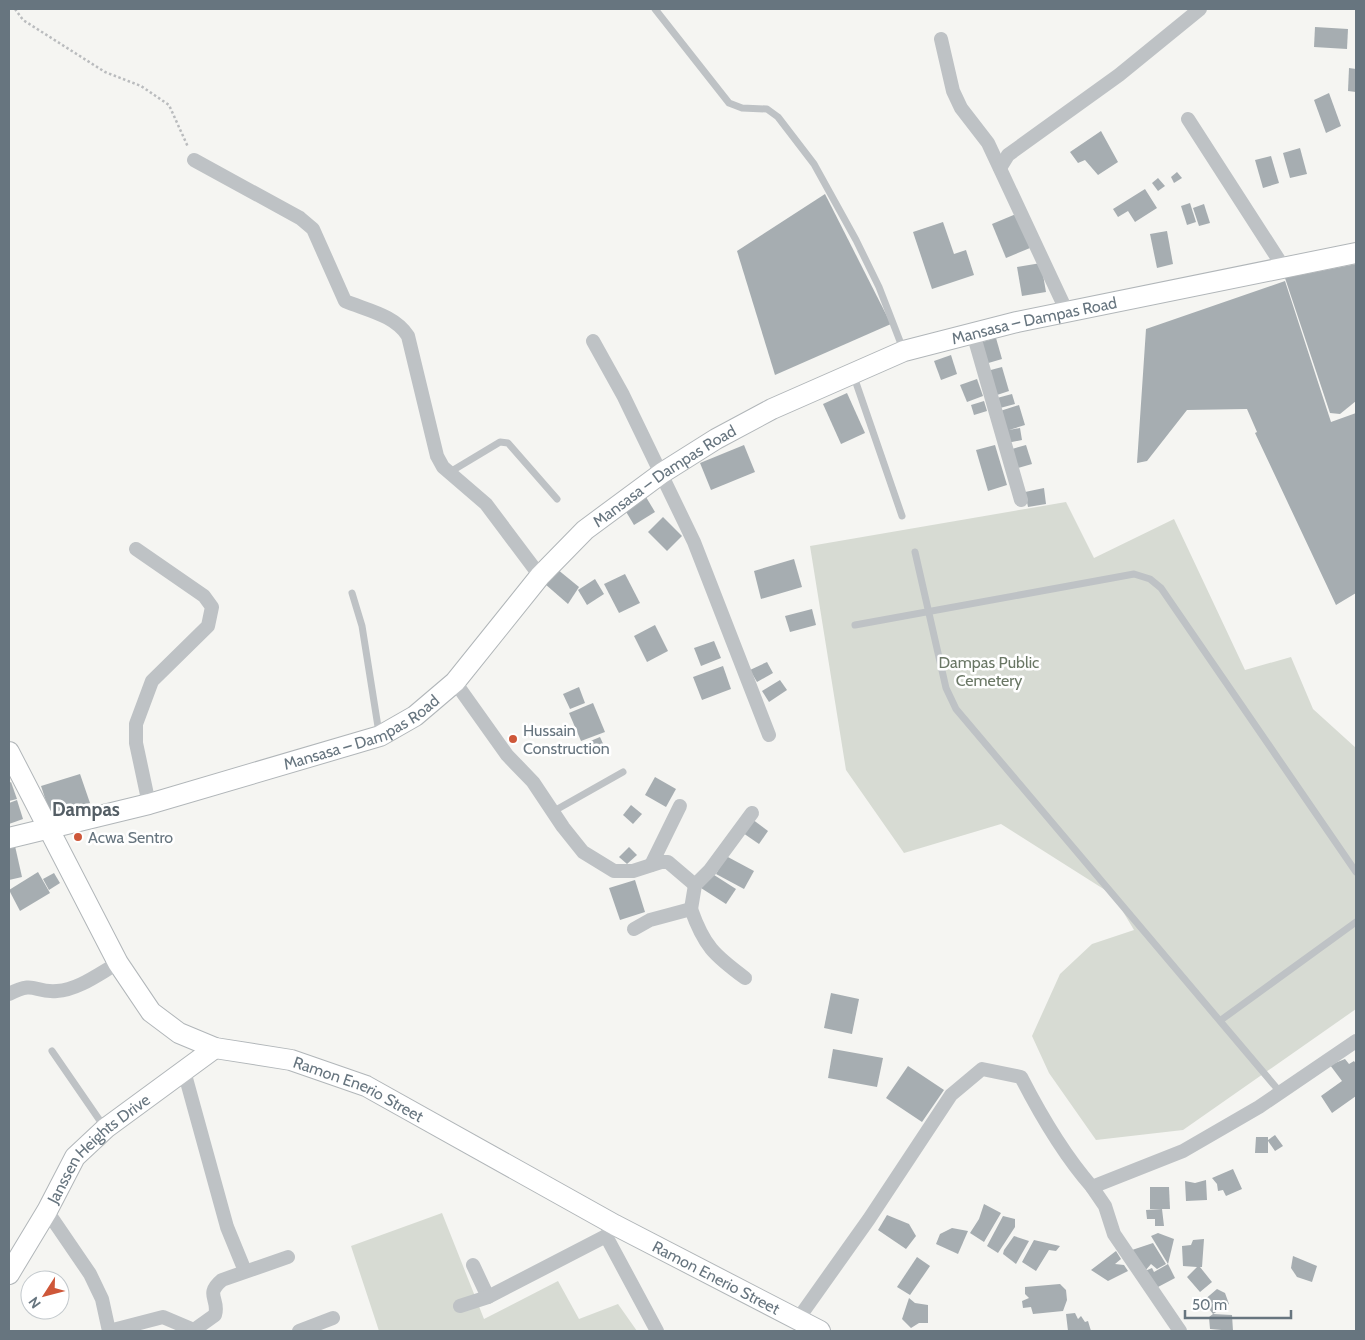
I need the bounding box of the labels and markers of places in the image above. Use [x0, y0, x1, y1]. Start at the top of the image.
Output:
place label: Hussain Construction [523, 721, 610, 758]
marker: Hussain Construction [507, 733, 519, 745]
place label: Acwa Sentro [88, 828, 173, 847]
marker: Acwa Sentro [72, 831, 84, 843]

